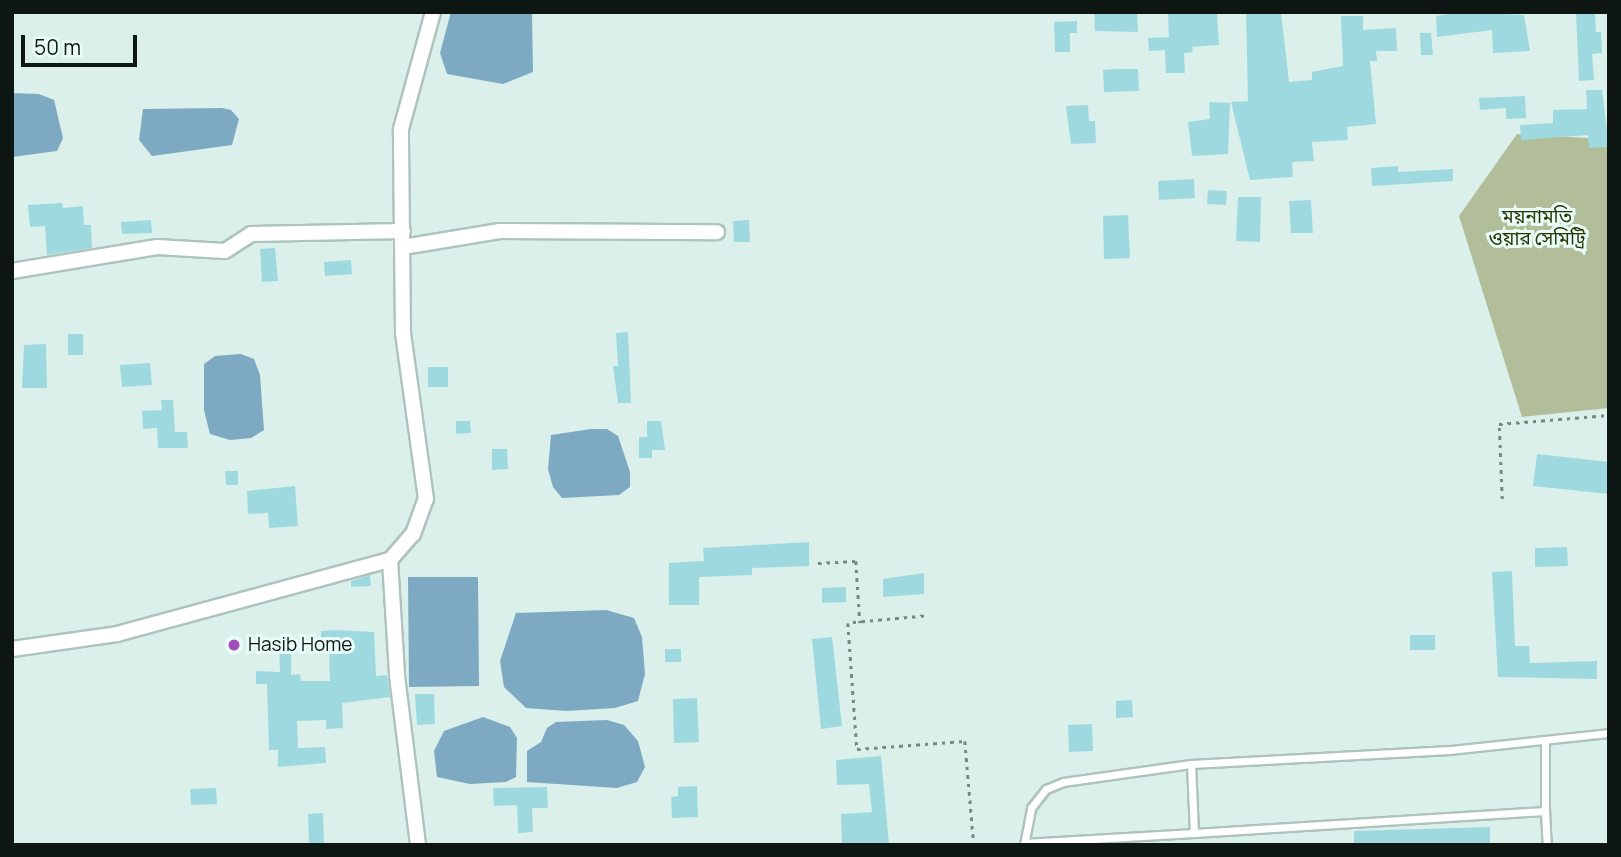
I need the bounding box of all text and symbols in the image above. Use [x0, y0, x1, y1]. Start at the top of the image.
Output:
scale bar [24, 21, 140, 65]
text: 50 m [34, 33, 81, 61]
park label: ময়নামতি ওয়ার সেমিট্রি [1488, 206, 1586, 250]
place label: Hasib Home [248, 634, 352, 656]
marker: Hasib Home [226, 637, 242, 653]

